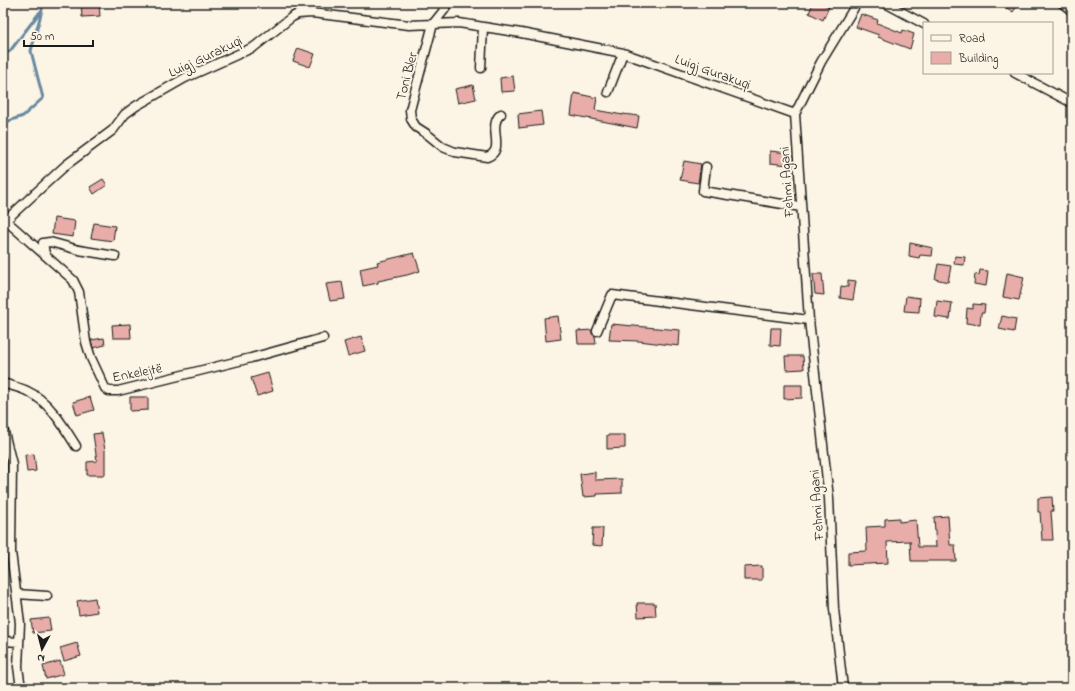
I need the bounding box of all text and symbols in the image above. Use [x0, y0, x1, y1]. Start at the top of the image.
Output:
scale bar [24, 22, 93, 48]
legend [923, 22, 1053, 74]
text: 50 m [30, 28, 54, 46]
text: Road [959, 30, 985, 48]
street label: Luigj Gurakuqi [165, 31, 246, 85]
street label: Toni Bler [391, 49, 424, 103]
street label: Luigj Gurakuqi [671, 49, 753, 97]
text: Building [958, 50, 998, 69]
street label: Fehmi Agani [775, 146, 802, 219]
street label: Enkelejtë [111, 358, 165, 389]
street label: Fehmi Agani [805, 469, 832, 542]
north arrow [22, 629, 62, 669]
text: N [36, 650, 46, 666]

